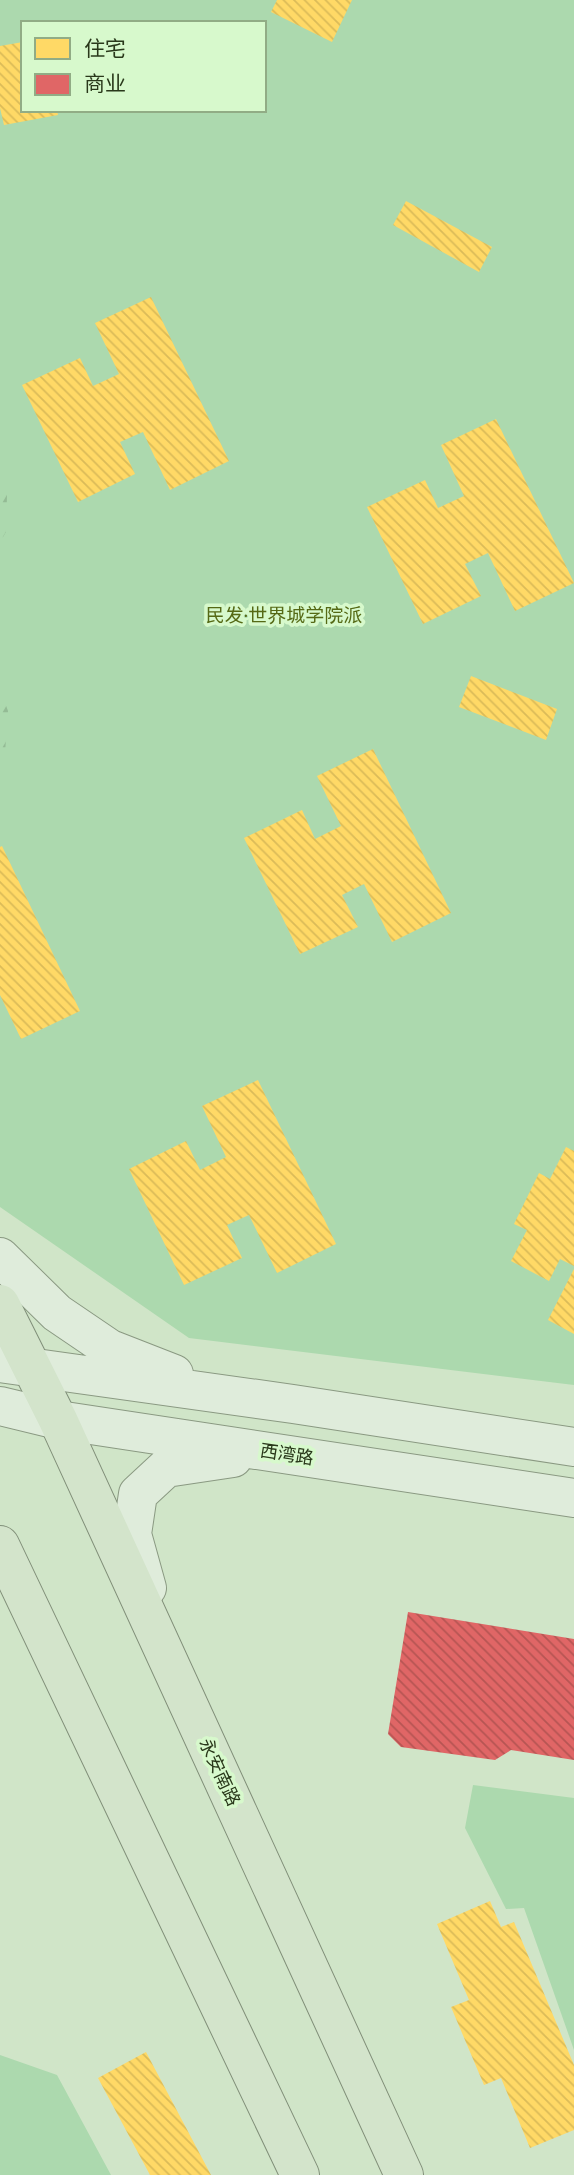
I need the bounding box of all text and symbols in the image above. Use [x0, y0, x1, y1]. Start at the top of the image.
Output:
legend [21, 21, 266, 112]
text: 住宅 [84, 35, 126, 62]
text: 商业 [84, 70, 126, 97]
district label: 民发·世界城学院派 [206, 603, 362, 627]
street label: 西湾路 [259, 1438, 315, 1470]
street label: 永安南路 [194, 1735, 246, 1809]

